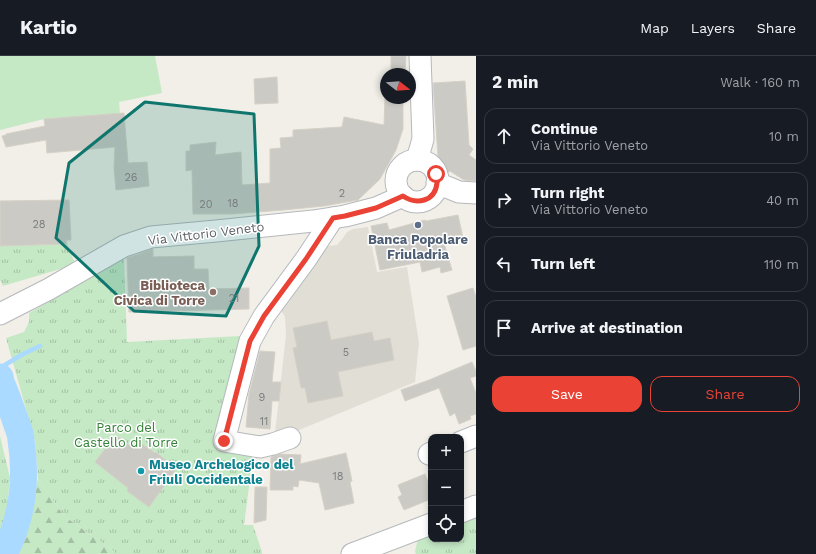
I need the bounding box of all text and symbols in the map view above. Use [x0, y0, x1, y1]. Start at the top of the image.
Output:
text: Kartio [20, 16, 77, 39]
text: Map [640, 20, 669, 36]
text: Layers [691, 20, 735, 36]
text: Share [757, 20, 796, 36]
north arrow [380, 68, 416, 104]
text: 2 min [492, 72, 538, 92]
text: Walk · 160 m [720, 75, 800, 90]
text: Continue [531, 120, 598, 138]
icon: ahead [493, 125, 515, 147]
text: 10 m [769, 129, 799, 144]
text: Via Vittorio Veneto [531, 138, 648, 153]
route start [427, 165, 445, 183]
house number: 26 [124, 171, 138, 184]
text: Turn right [531, 184, 604, 202]
house number: 2 [339, 187, 345, 200]
icon: right [493, 189, 515, 211]
text: 40 m [766, 193, 799, 208]
house number: 18 [227, 197, 239, 210]
house number: 20 [199, 198, 213, 211]
text: Via Vittorio Veneto [531, 202, 648, 217]
house number: 28 [32, 218, 46, 231]
street label: Via Vittorio Veneto [147, 219, 265, 248]
marker: Banca Popolare Friuladria [413, 220, 423, 230]
place label: Banca Popolare Friuladria [368, 232, 469, 262]
icon: left [493, 253, 515, 275]
text: Turn left [531, 255, 595, 273]
text: 110 m [764, 257, 799, 272]
place label: Biblioteca Civica di Torre [114, 278, 205, 308]
marker: Biblioteca Civica di Torre [208, 287, 218, 297]
house number: 21 [229, 292, 239, 305]
icon: arrive [493, 317, 515, 339]
text: Arrive at destination [531, 319, 683, 337]
house number: 5 [343, 346, 349, 359]
button: Save [492, 376, 642, 412]
button: Share [650, 376, 800, 412]
house number: 9 [259, 391, 266, 404]
house number: 11 [260, 415, 268, 428]
park label: Parco del Castello di Torre [74, 420, 178, 450]
route end [215, 432, 233, 450]
map controls [428, 434, 464, 542]
button: + [428, 434, 464, 470]
place label: Museo Archelogico del Friuli Occidentale [149, 457, 294, 487]
marker: Museo Archelogico del Friuli Occidentale [136, 466, 146, 476]
house number: 18 [332, 470, 344, 483]
button: − [428, 470, 464, 506]
button: locate [428, 506, 464, 542]

